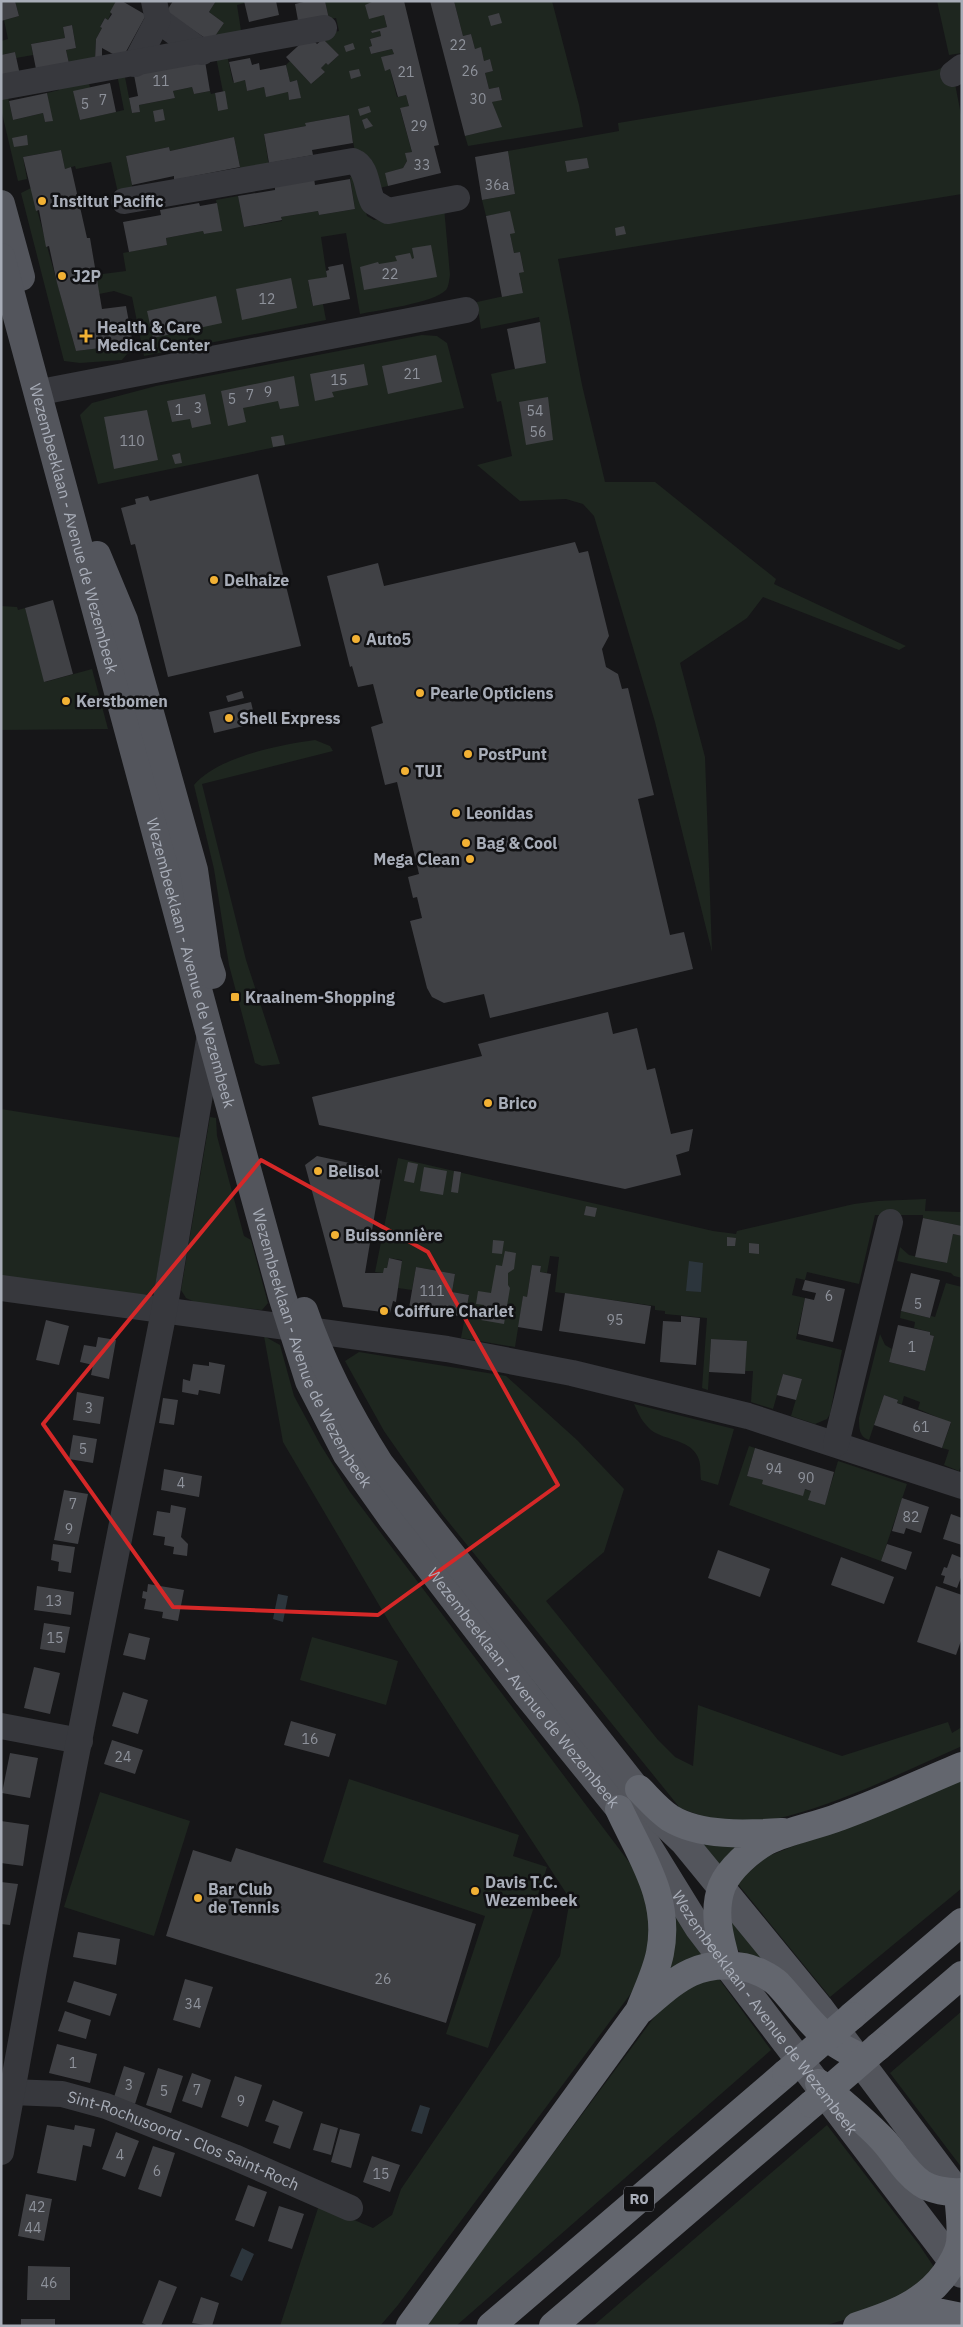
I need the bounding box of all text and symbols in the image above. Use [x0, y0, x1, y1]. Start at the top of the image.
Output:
house number: 22 [450, 36, 466, 54]
house number: 26 [462, 62, 478, 80]
house number: 21 [398, 63, 414, 81]
house number: 11 [153, 72, 169, 90]
house number: 30 [470, 90, 486, 108]
house number: 7 [99, 91, 107, 109]
house number: 5 [81, 95, 89, 113]
house number: 29 [411, 117, 427, 135]
house number: 33 [414, 156, 430, 174]
house number: 36a [485, 176, 510, 194]
place label: Institut Pacific [52, 191, 164, 211]
marker: Institut Pacific [36, 195, 48, 207]
house number: 22 [382, 265, 398, 283]
place label: J2P [72, 266, 101, 286]
marker: J2P [56, 270, 68, 282]
house number: 12 [259, 290, 275, 308]
place label: Health & Care Medical Center [97, 317, 210, 355]
marker: Health & Care Medical Center [79, 329, 93, 343]
house number: 21 [404, 365, 420, 383]
house number: 15 [331, 371, 347, 389]
street label: Wezembeeklaan - Avenue de Wezembeek [25, 381, 123, 676]
house number: 9 [264, 383, 272, 401]
house number: 7 [246, 386, 254, 404]
house number: 5 [228, 390, 236, 408]
house number: 3 [194, 399, 202, 417]
house number: 1 [175, 401, 183, 419]
house number: 54 [527, 402, 543, 420]
house number: 56 [530, 423, 546, 441]
house number: 110 [119, 432, 145, 450]
place label: Delhaize [224, 570, 289, 590]
marker: Delhaize [208, 574, 220, 586]
place label: Auto5 [366, 629, 412, 649]
marker: Auto5 [350, 633, 362, 645]
place label: Pearle Opticiens [430, 683, 554, 703]
marker: Pearle Opticiens [414, 687, 426, 699]
place label: Kerstbomen [76, 691, 168, 711]
marker: Kerstbomen [60, 695, 72, 707]
place label: Shell Express [239, 708, 341, 728]
marker: Shell Express [223, 712, 235, 724]
place label: PostPunt [478, 744, 547, 764]
marker: PostPunt [462, 748, 474, 760]
place label: TUI [415, 761, 442, 781]
marker: TUI [399, 765, 411, 777]
place label: Leonidas [466, 803, 533, 823]
marker: Leonidas [450, 807, 462, 819]
street label: Wezembeeklaan - Avenue de Wezembeek [142, 816, 240, 1111]
place label: Bag & Cool [476, 833, 557, 853]
marker: Bag & Cool [460, 837, 472, 849]
place label: Mega Clean [373, 849, 460, 869]
marker: Mega Clean [464, 853, 476, 865]
place label: Kraainem-Shopping [245, 987, 395, 1007]
marker: Kraainem-Shopping [229, 991, 241, 1003]
place label: Brico [498, 1093, 537, 1113]
marker: Brico [482, 1097, 494, 1109]
place label: Belisol [328, 1161, 379, 1181]
marker: Belisol [312, 1165, 324, 1177]
street label: Wezembeeklaan - Avenue de Wezembeek [248, 1206, 377, 1492]
place label: Buissonnière [345, 1225, 443, 1245]
marker: Buissonnière [329, 1229, 341, 1241]
house number: 111 [419, 1282, 445, 1300]
house number: 6 [825, 1287, 833, 1305]
house number: 5 [914, 1295, 922, 1313]
place label: Coiffure Charlet [394, 1301, 514, 1321]
marker: Coiffure Charlet [378, 1305, 390, 1317]
house number: 95 [607, 1311, 623, 1329]
house number: 1 [908, 1338, 916, 1356]
house number: 3 [85, 1399, 93, 1417]
house number: 61 [913, 1418, 929, 1436]
house number: 5 [79, 1440, 87, 1458]
house number: 94 [766, 1460, 782, 1478]
house number: 90 [798, 1469, 814, 1487]
house number: 4 [177, 1474, 185, 1492]
house number: 7 [69, 1495, 77, 1513]
house number: 82 [903, 1508, 919, 1526]
house number: 9 [65, 1520, 73, 1538]
street label: Wezembeeklaan - Avenue de Wezembeek [423, 1564, 625, 1812]
house number: 13 [46, 1592, 62, 1610]
house number: 15 [47, 1629, 63, 1647]
house number: 16 [302, 1730, 318, 1748]
house number: 24 [115, 1748, 131, 1766]
place label: Davis T.C. Wezembeek [485, 1872, 578, 1910]
place label: Bar Club de Tennis [208, 1879, 280, 1917]
marker: Davis T.C. Wezembeek [469, 1885, 481, 1897]
street label: Wezembeeklaan - Avenue de Wezembeek [668, 1887, 863, 2139]
marker: Bar Club de Tennis [192, 1892, 204, 1904]
house number: 26 [375, 1970, 391, 1988]
house number: 34 [185, 1995, 201, 2013]
house number: 1 [69, 2054, 77, 2072]
house number: 3 [125, 2076, 133, 2094]
house number: 7 [193, 2081, 201, 2099]
house number: 5 [160, 2082, 168, 2100]
street label: Sint-Rochusoord - Clos Saint-Roch [65, 2086, 302, 2194]
house number: 9 [237, 2092, 245, 2110]
house number: 4 [116, 2146, 124, 2164]
house number: 6 [153, 2162, 161, 2180]
house number: 15 [373, 2165, 389, 2183]
road number: R0 [624, 2186, 654, 2212]
house number: 42 [29, 2198, 45, 2216]
house number: 44 [25, 2219, 41, 2237]
house number: 46 [41, 2274, 57, 2292]

